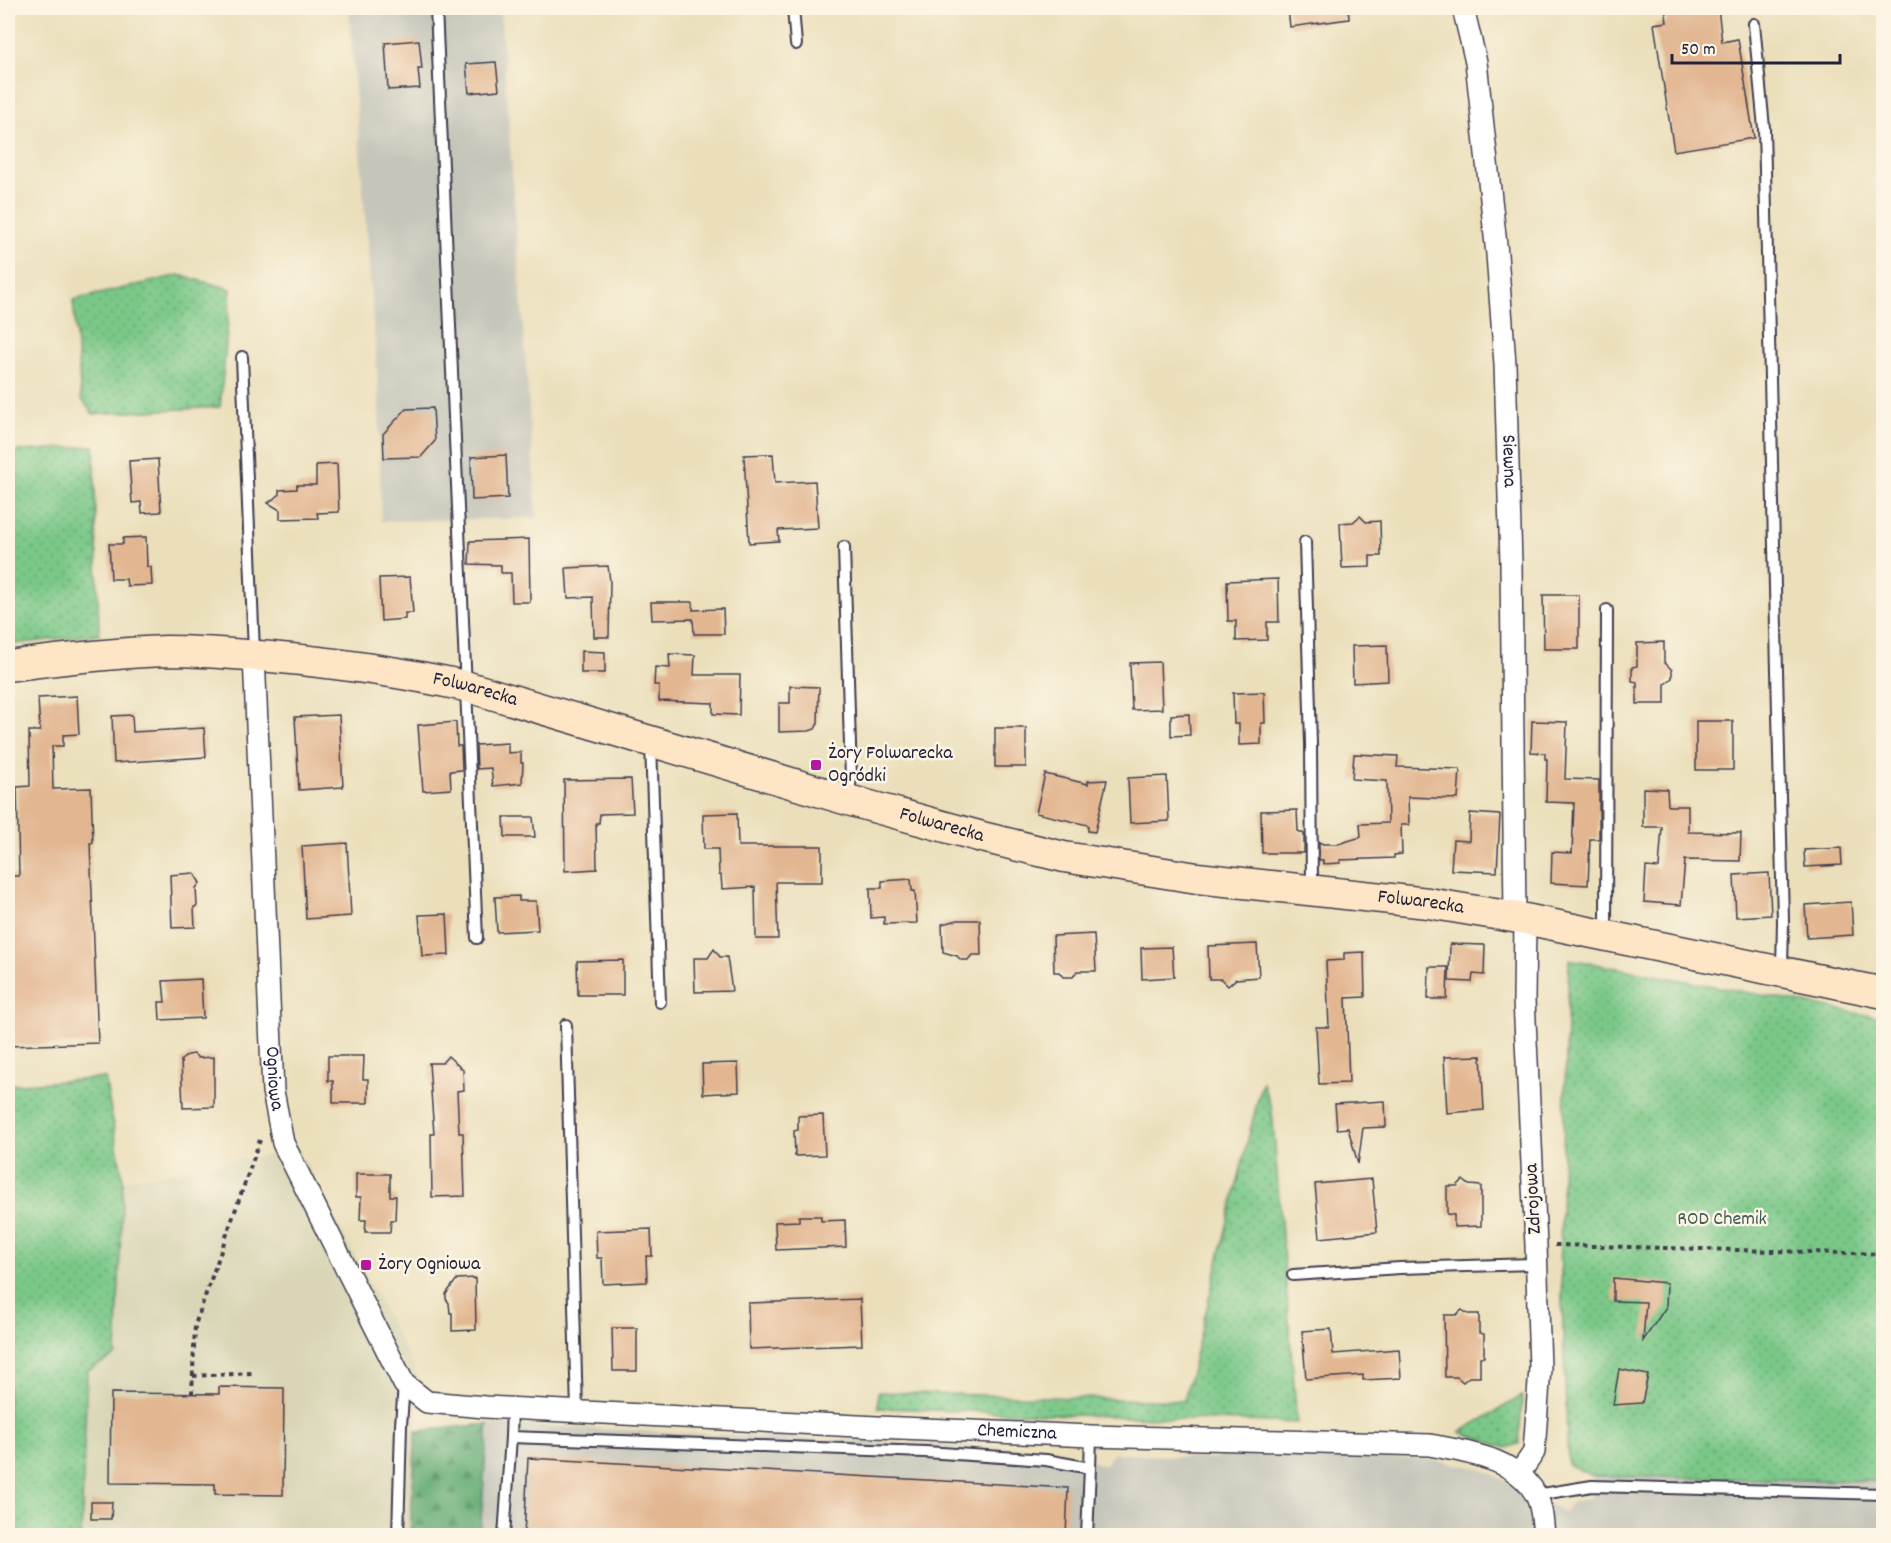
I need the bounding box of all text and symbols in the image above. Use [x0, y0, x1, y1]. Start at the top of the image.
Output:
scale bar [1672, 27, 1840, 65]
text: 50 m [1681, 38, 1716, 63]
street label: Siewna [1493, 434, 1523, 488]
street label: Folwarecka [430, 666, 521, 715]
place label: Żory Folwarecka Ogródki [828, 740, 953, 791]
marker: Żory Folwarecka Ogródki [809, 758, 823, 772]
street label: Folwarecka [896, 801, 988, 851]
street label: Folwarecka [1376, 884, 1467, 923]
street label: Ogniowa [257, 1046, 291, 1114]
street label: Zdrojowa [1518, 1162, 1550, 1235]
park label: ROD Chemik [1677, 1206, 1767, 1234]
place label: Żory Ogniowa [378, 1251, 481, 1279]
marker: Żory Ogniowa [359, 1258, 373, 1272]
street label: Chemiczna [977, 1417, 1058, 1449]

